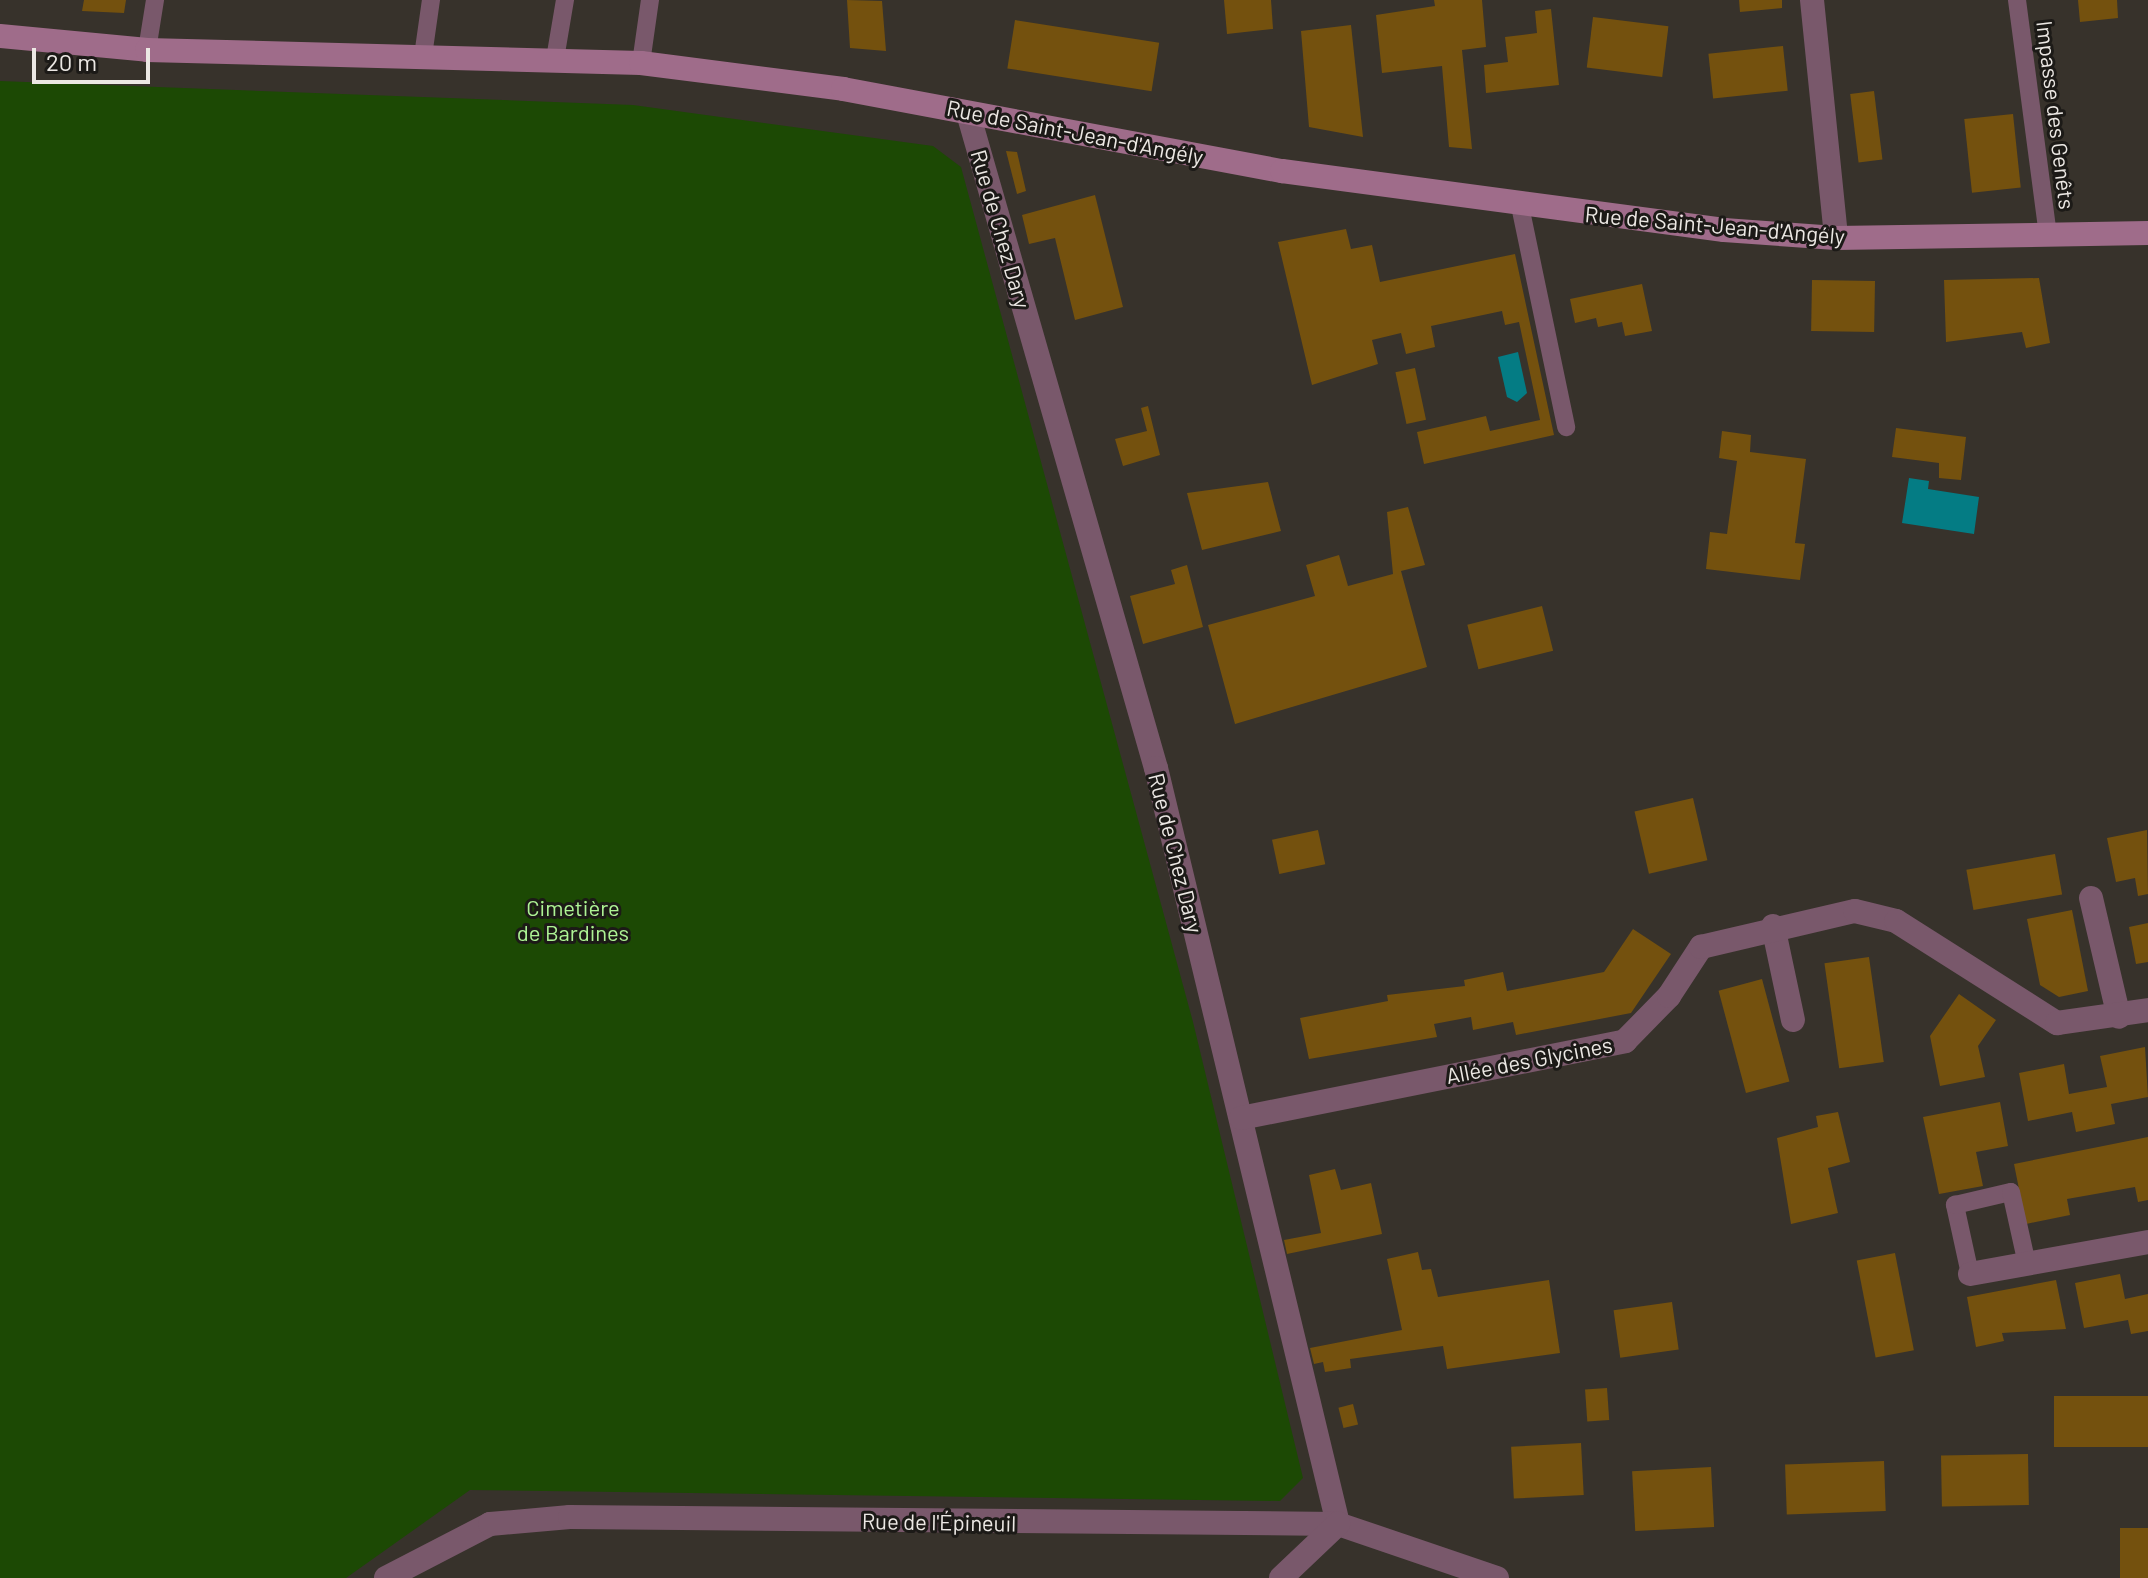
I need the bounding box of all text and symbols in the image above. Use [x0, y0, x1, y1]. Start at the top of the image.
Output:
street label: Impasse des Genêts [2031, 19, 2081, 211]
scale bar [36, 32, 154, 82]
text: 20 m [46, 47, 97, 76]
street label: Rue de Saint-Jean-d'Angély [944, 94, 1206, 170]
street label: Rue de Chez Dary [966, 147, 1036, 311]
street label: Rue de Saint-Jean-d'Angély [1584, 200, 1846, 250]
street label: Rue de Chez Dary [1143, 770, 1209, 936]
park label: Cimetière de Bardines [517, 894, 629, 946]
street label: Allée des Glycines [1444, 1031, 1614, 1089]
street label: Rue de l'Épineuil [862, 1507, 1016, 1537]

